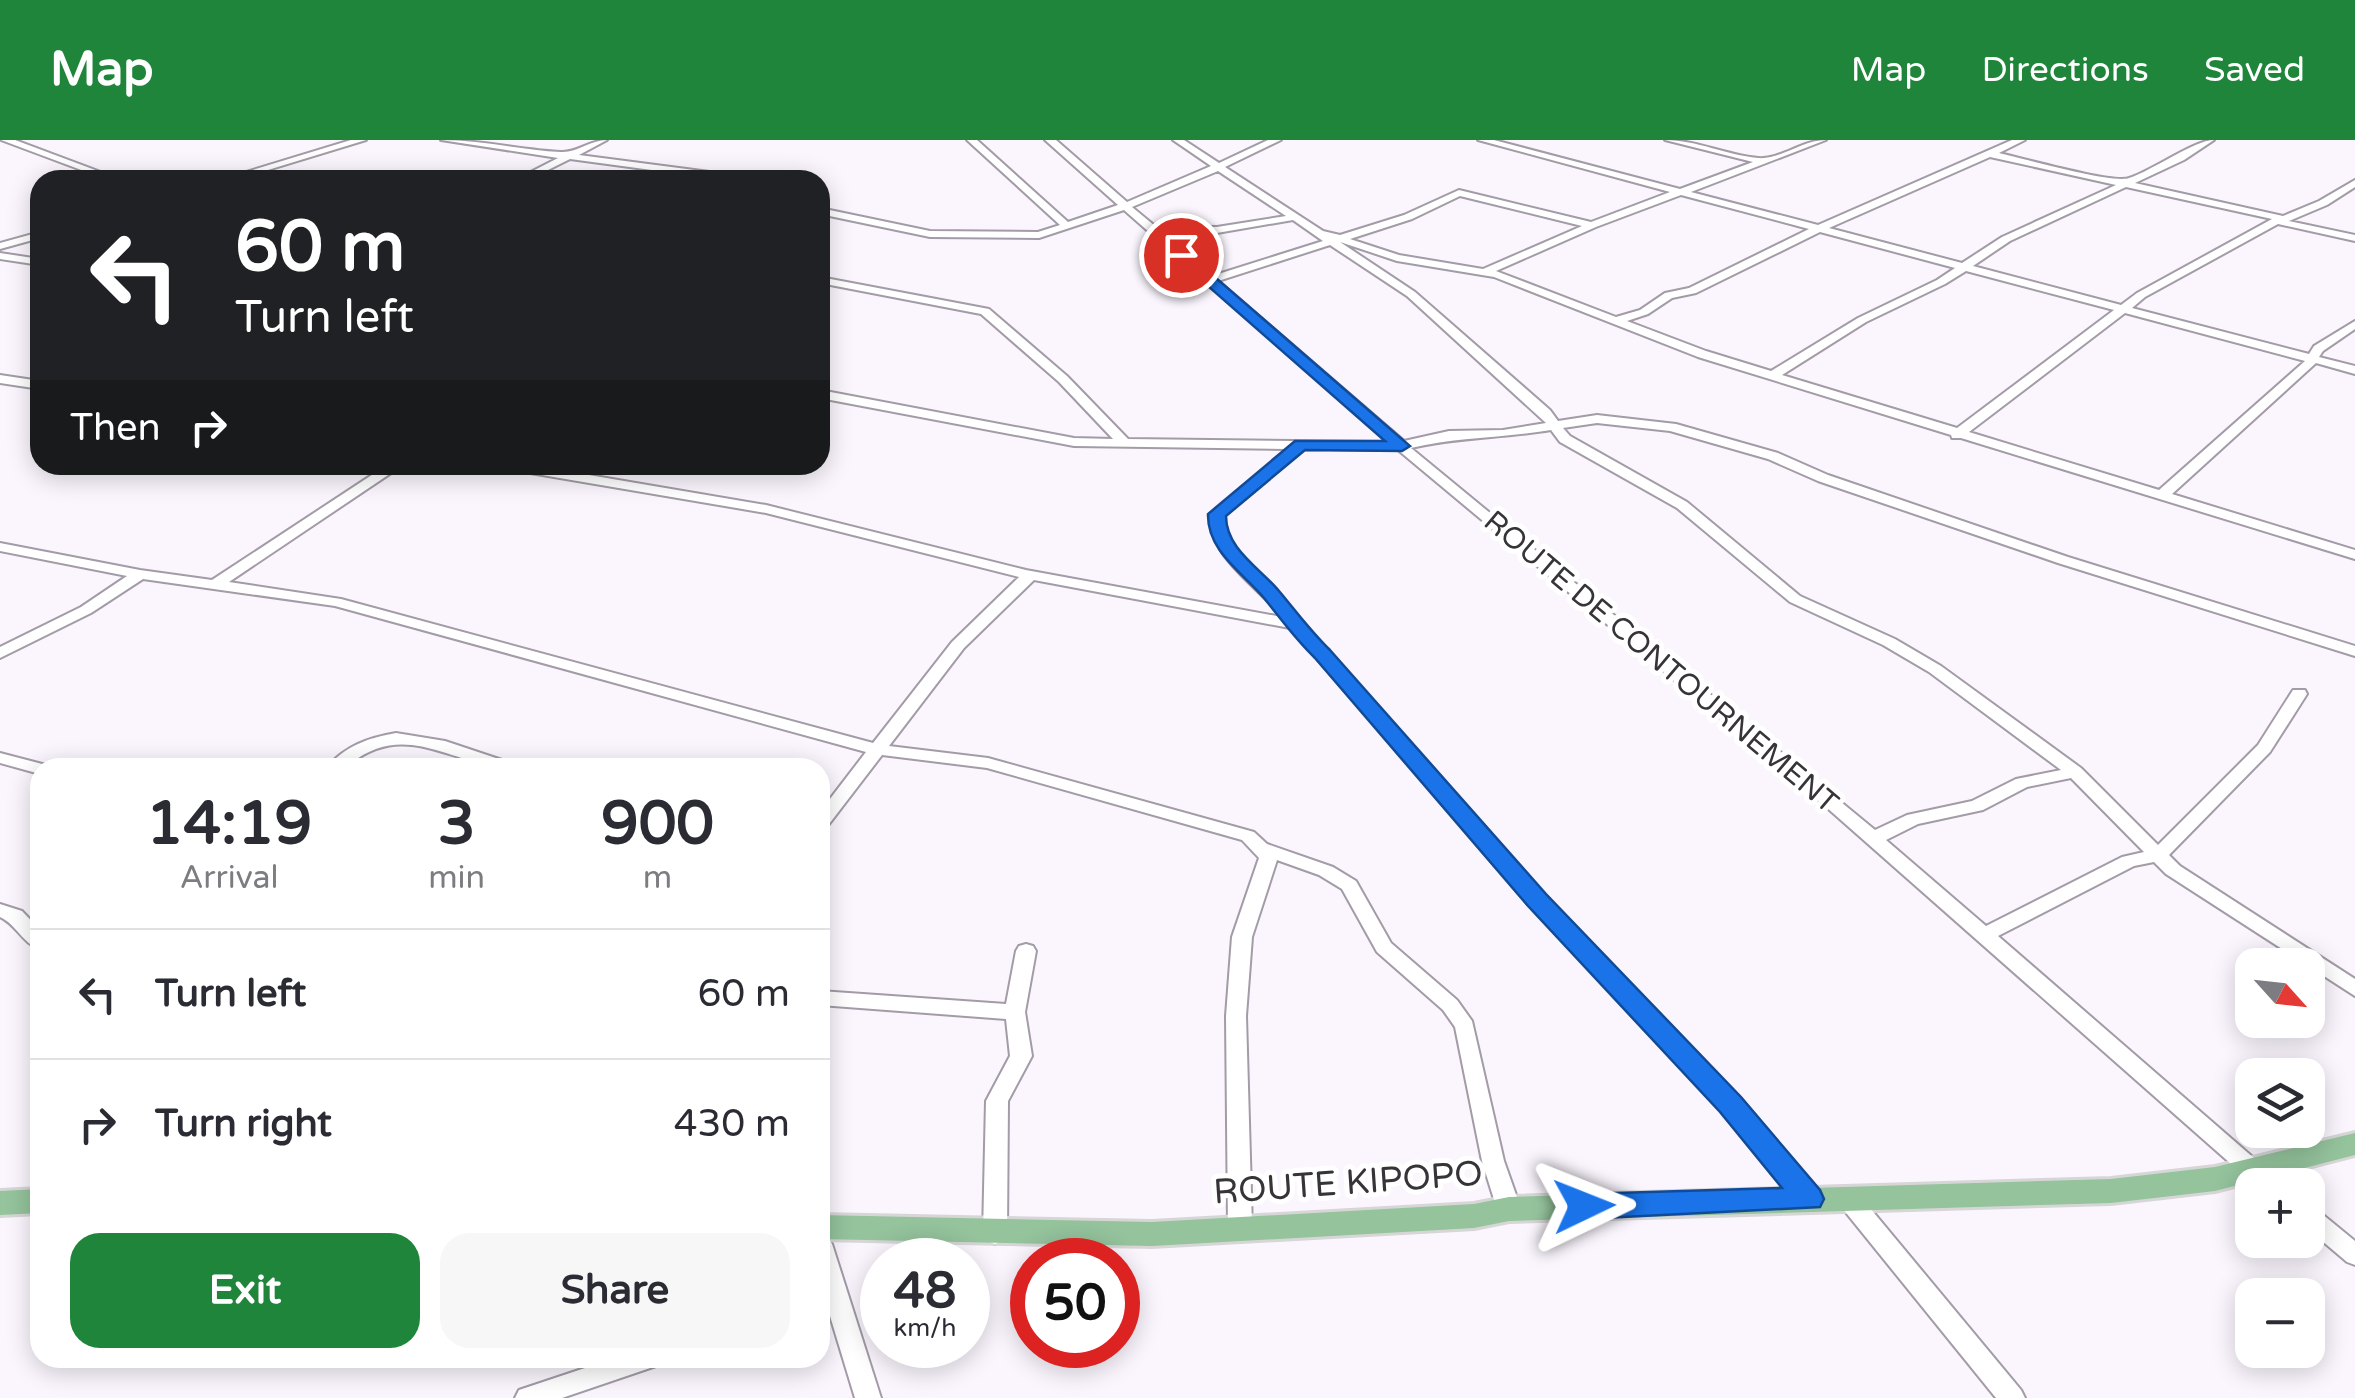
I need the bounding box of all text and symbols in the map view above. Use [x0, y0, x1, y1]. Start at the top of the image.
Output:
text: Map [50, 41, 154, 99]
text: Map [1851, 49, 1926, 91]
text: Directions [1981, 49, 2149, 91]
text: Saved [2204, 49, 2305, 91]
text: 60 m [235, 206, 405, 290]
icon: left [70, 210, 200, 340]
pin [1139, 213, 1224, 298]
icon: arrive [1154, 228, 1209, 283]
text: Turn left [235, 291, 414, 345]
icon: right [181, 400, 236, 455]
text: Then [70, 405, 161, 451]
street label: ROUTE DE CONTOURNEMENT [1476, 503, 1846, 821]
text: 14:19 [146, 788, 312, 860]
text: 3 [438, 788, 475, 860]
text: 900 [601, 788, 714, 860]
text: Arrival [180, 859, 279, 897]
text: min [428, 859, 485, 897]
text: m [643, 859, 672, 897]
north arrow [2235, 948, 2325, 1038]
map controls [2235, 948, 2325, 1368]
icon: left [70, 967, 125, 1022]
text: Turn left [155, 971, 306, 1017]
text: 60 m [698, 971, 790, 1017]
button: layers [2235, 1058, 2325, 1148]
icon: right [70, 1097, 125, 1152]
text: Turn right [155, 1101, 332, 1147]
text: 430 m [674, 1101, 790, 1147]
street label: ROUTE KIPOPO [1212, 1153, 1484, 1213]
position arrow [1532, 1154, 1636, 1258]
button: + [2235, 1168, 2325, 1258]
button: Exit [70, 1233, 420, 1348]
button: Share [440, 1233, 790, 1348]
speed limit sign: 50 [1010, 1238, 1140, 1368]
text: 48 [894, 1261, 956, 1321]
button: − [2235, 1278, 2325, 1368]
text: km/h [894, 1313, 956, 1343]

